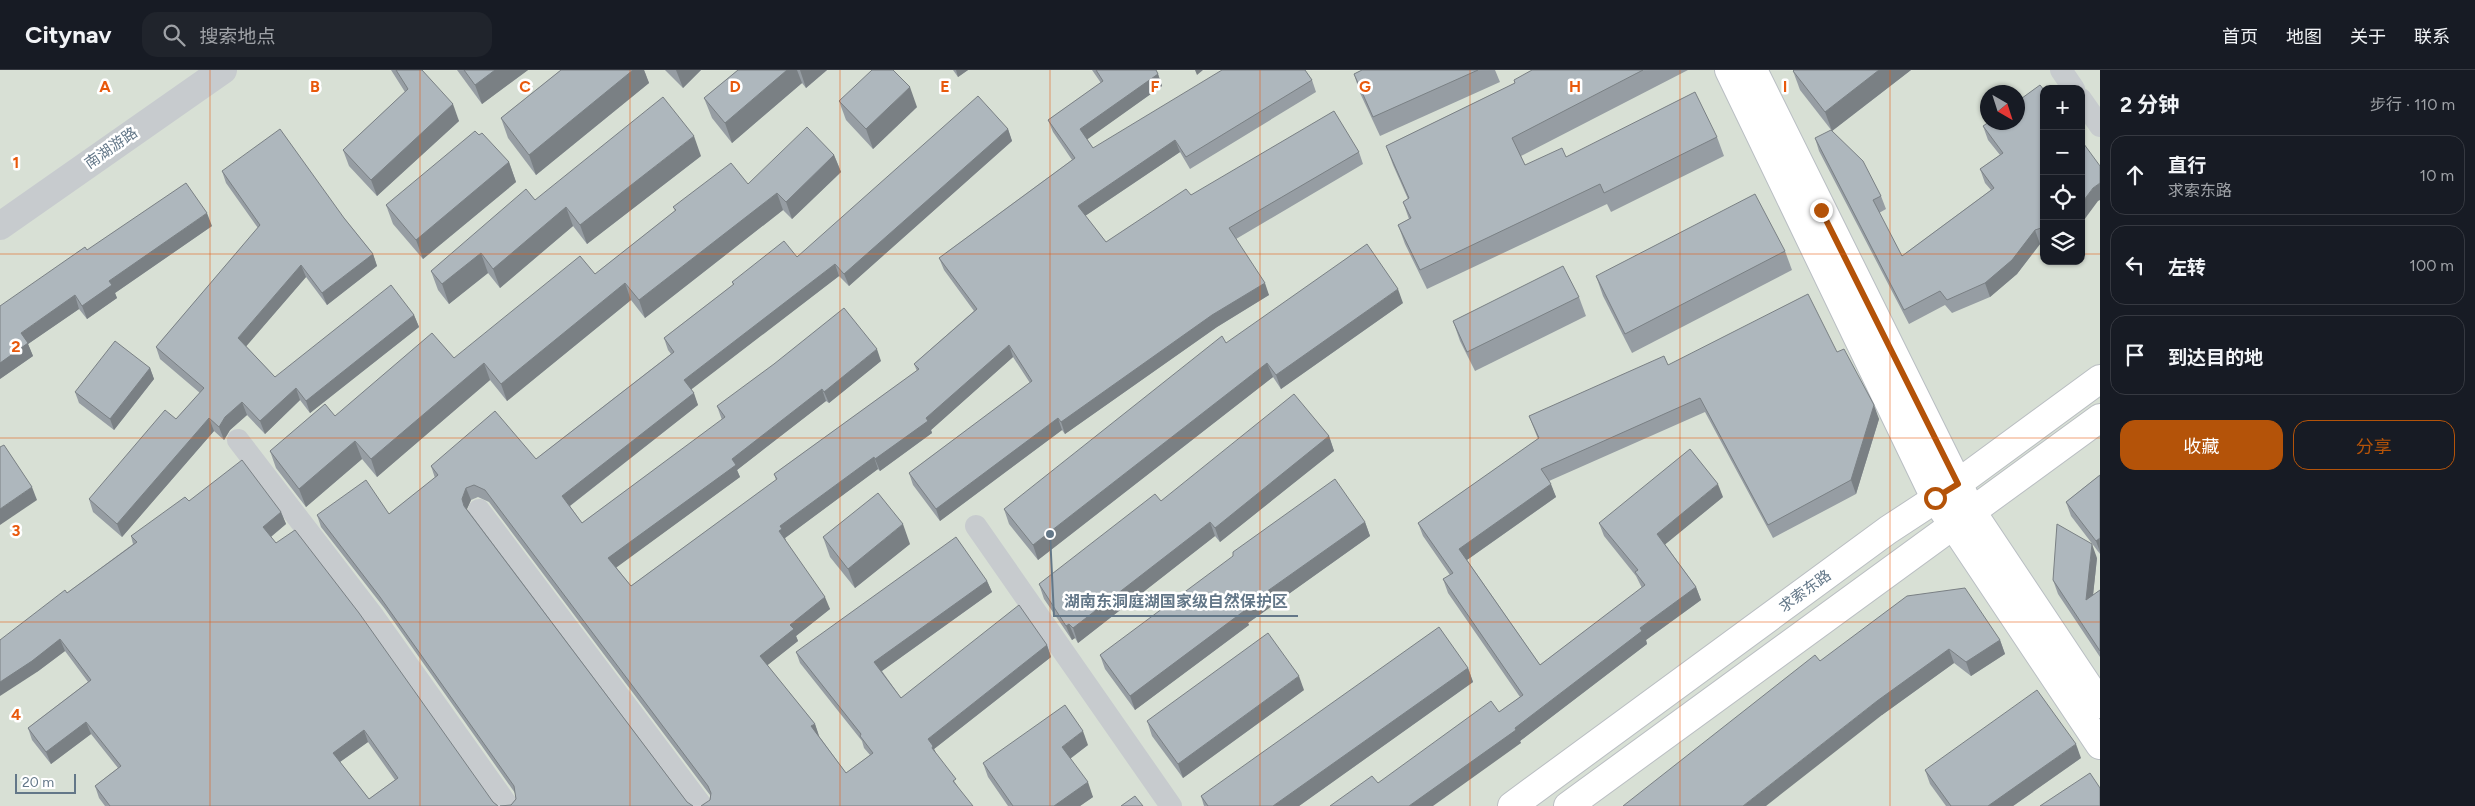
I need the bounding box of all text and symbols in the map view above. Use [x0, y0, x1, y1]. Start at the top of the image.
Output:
search box [142, 12, 492, 57]
text: Citynav [25, 20, 112, 49]
icon: search [160, 21, 188, 49]
text: 搜索地点 [200, 25, 276, 48]
text: 首页 [2222, 26, 2258, 48]
text: 地图 [2286, 26, 2322, 48]
text: 关于 [2350, 26, 2386, 48]
text: 联系 [2414, 26, 2450, 48]
text: A [99, 77, 111, 96]
text: B [310, 77, 320, 96]
text: C [519, 77, 531, 96]
text: D [729, 77, 741, 96]
text: E [940, 77, 950, 96]
text: F [1151, 77, 1160, 96]
text: G [1359, 77, 1371, 96]
text: H [1569, 77, 1581, 96]
text: I [1783, 77, 1787, 96]
north arrow [1980, 85, 2025, 130]
map controls [2040, 85, 2085, 265]
button: + [2040, 85, 2085, 130]
text: 2 分钟 [2120, 92, 2179, 117]
text: 步行 · 110 m [2370, 95, 2455, 114]
street label: 南湖游路 [81, 123, 141, 173]
button: − [2040, 130, 2085, 175]
text: 1 [13, 153, 19, 172]
text: 直行 [2168, 154, 2206, 177]
icon: ahead [2121, 161, 2149, 189]
text: 10 m [2420, 166, 2454, 185]
button: locate [2040, 175, 2085, 220]
text: 求索东路 [2168, 181, 2232, 200]
route end [1810, 199, 1833, 222]
button: layers [2040, 220, 2085, 265]
icon: left [2121, 251, 2149, 279]
text: 左转 [2168, 256, 2206, 279]
text: 100 m [2409, 256, 2454, 275]
text: 2 [11, 337, 21, 356]
icon: arrive [2121, 341, 2149, 369]
text: 到达目的地 [2168, 346, 2263, 369]
button: 收藏 [2120, 420, 2283, 470]
button: 分享 [2293, 420, 2455, 470]
route start [1924, 487, 1947, 510]
text: 3 [12, 521, 21, 540]
street label: 求索东路 [1775, 566, 1835, 616]
callout: 湖南东洞庭湖国家级自然保护区 [1054, 585, 1298, 616]
text: 湖南东洞庭湖国家级自然保护区 [1064, 592, 1288, 611]
text: 4 [11, 705, 21, 724]
scale bar [15, 771, 76, 794]
text: 20 m [22, 774, 54, 791]

